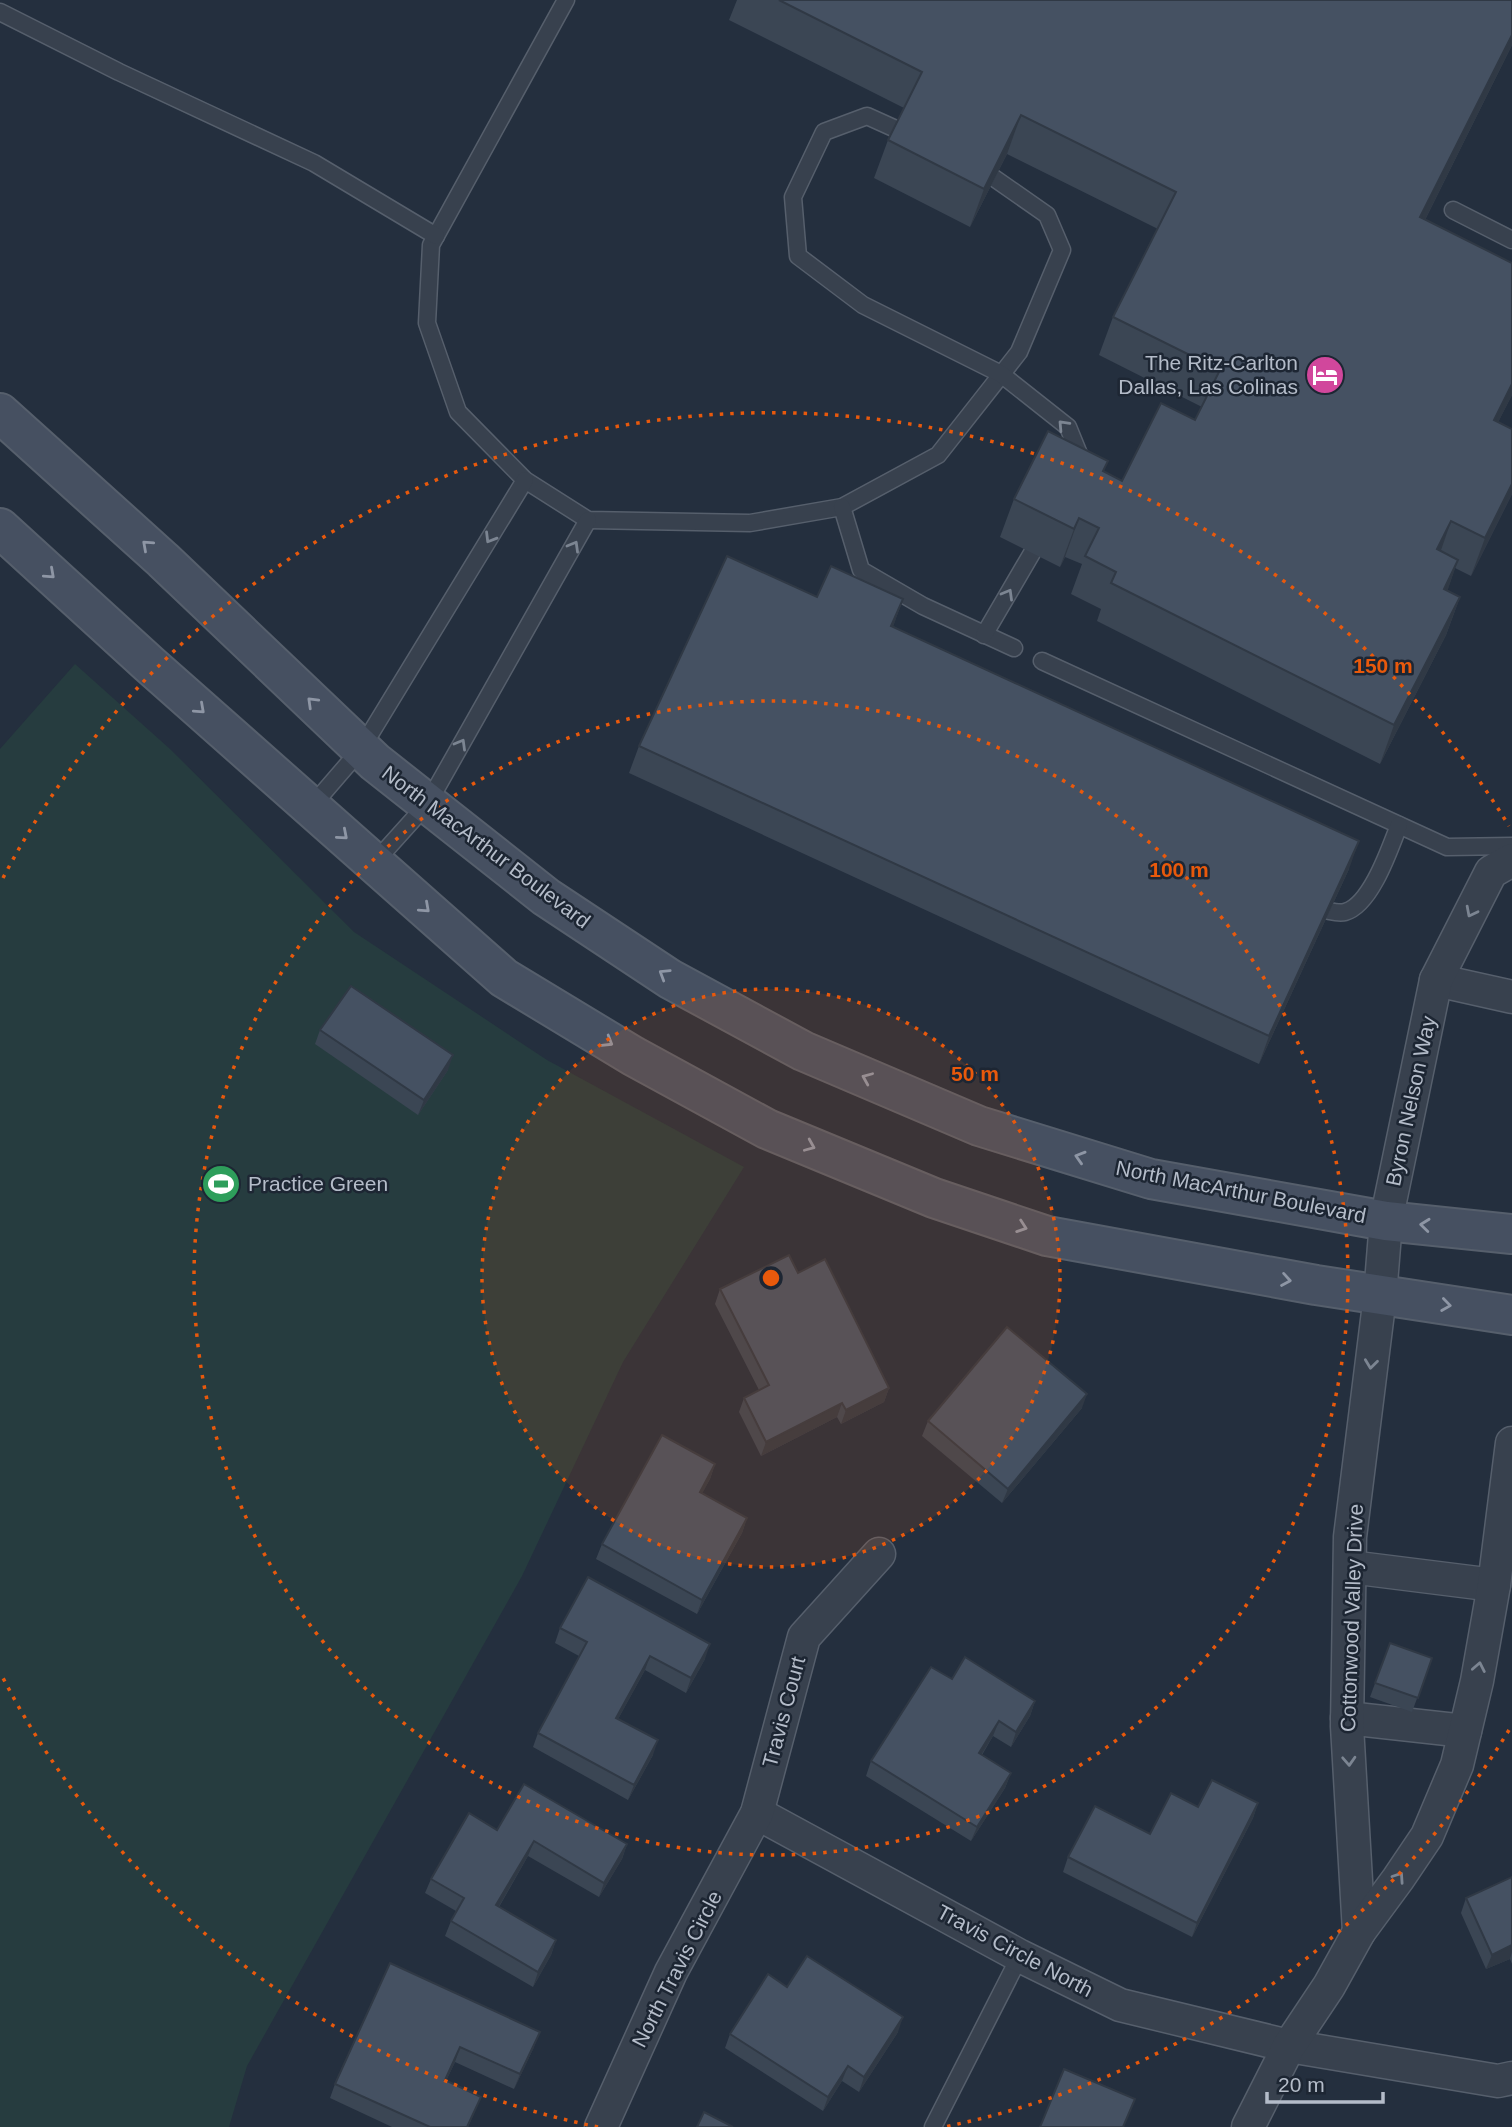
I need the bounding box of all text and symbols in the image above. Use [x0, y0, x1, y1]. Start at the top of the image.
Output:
place label: The Ritz-Carlton Dallas, Las Colinas [1118, 351, 1298, 398]
hotel icon: The Ritz-Carlton Dallas, Las Colinas [1304, 354, 1346, 396]
one-way arrow [1058, 420, 1071, 433]
one-way arrow [485, 530, 498, 543]
one-way arrow [142, 541, 155, 553]
one-way arrow [566, 541, 579, 553]
one-way arrow [42, 565, 55, 578]
one-way arrow [1000, 588, 1013, 601]
text: 150 m [1353, 654, 1413, 677]
one-way arrow [307, 697, 320, 710]
one-way arrow [192, 701, 205, 713]
one-way arrow [453, 739, 466, 751]
street label: North MacArthur Boulevard [378, 761, 595, 932]
one-way arrow [334, 827, 347, 839]
text: 100 m [1149, 858, 1209, 881]
one-way arrow [417, 900, 430, 913]
one-way arrow [1466, 905, 1480, 917]
one-way arrow [659, 970, 672, 983]
street label: Byron Nelson Way [1381, 1013, 1440, 1188]
one-way arrow [601, 1033, 614, 1046]
text: 50 m [951, 1062, 999, 1085]
one-way arrow [861, 1072, 874, 1086]
one-way arrow [803, 1138, 815, 1152]
one-way arrow [1074, 1150, 1086, 1165]
street label: North MacArthur Boulevard [1114, 1156, 1368, 1227]
sports icon: Practice Green [200, 1163, 242, 1205]
place label: Practice Green [248, 1172, 388, 1195]
one-way arrow [1419, 1218, 1430, 1233]
one-way arrow [1016, 1219, 1028, 1234]
centre of rings [759, 1266, 783, 1290]
one-way arrow [1280, 1272, 1292, 1287]
one-way arrow [1440, 1297, 1452, 1312]
one-way arrow [1364, 1358, 1379, 1369]
street label: Cottonwood Valley Drive [1336, 1503, 1367, 1733]
street label: Travis Court [758, 1654, 809, 1770]
one-way arrow [1471, 1661, 1486, 1673]
one-way arrow [1341, 1756, 1356, 1767]
one-way arrow [1391, 1872, 1403, 1885]
street label: North Travis Circle [627, 1887, 726, 2051]
street label: Travis Circle North [933, 1900, 1097, 2001]
scale bar [1267, 2060, 1382, 2104]
text: 20 m [1278, 2073, 1325, 2096]

